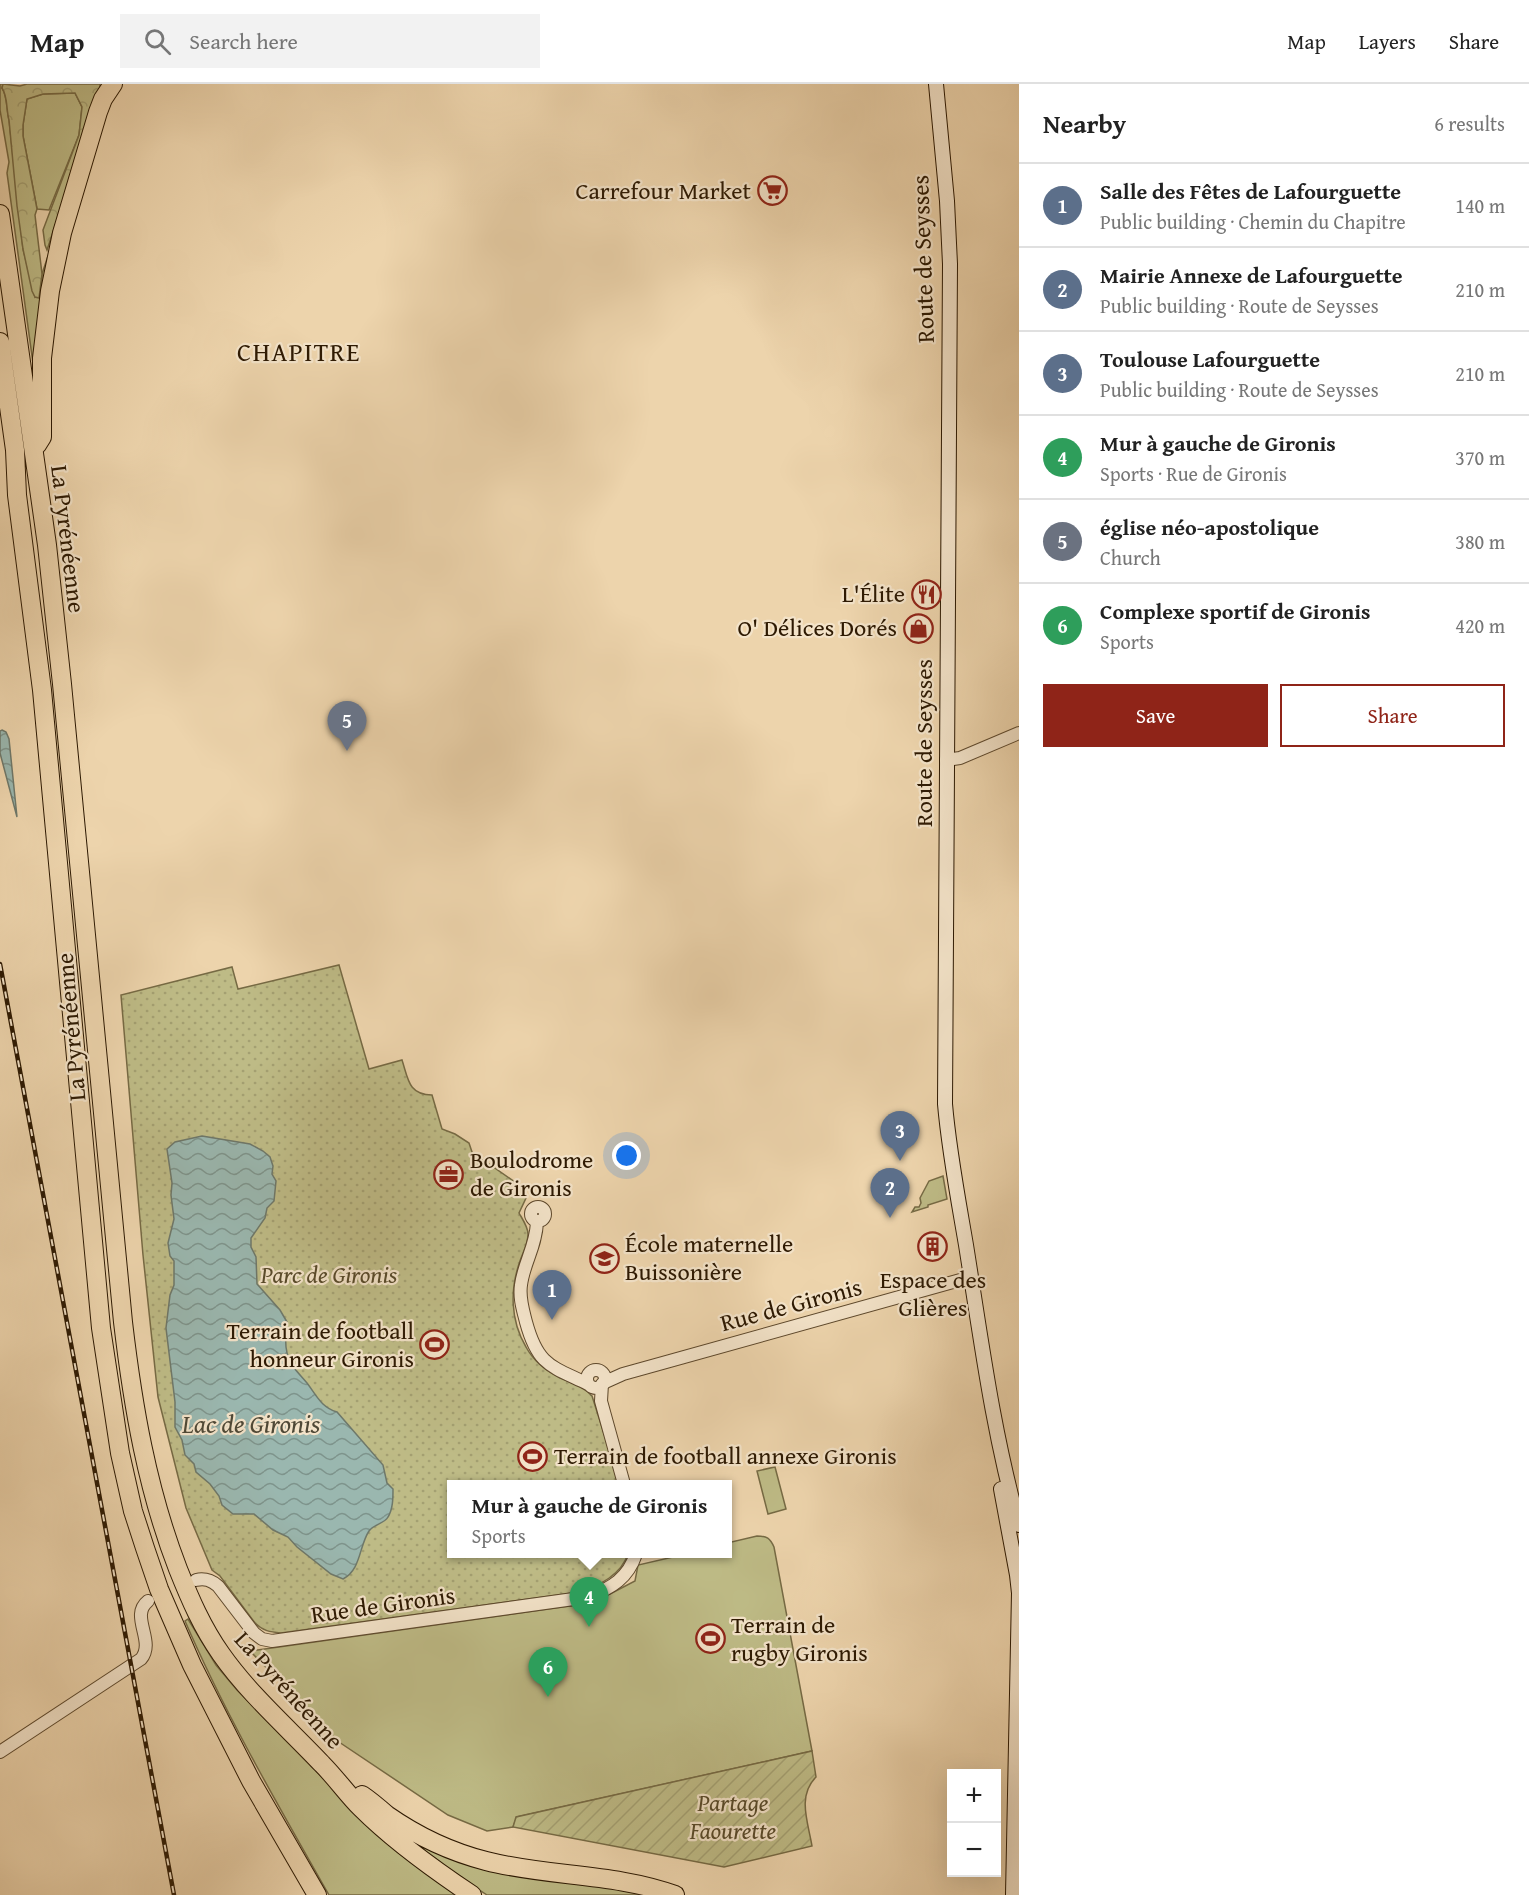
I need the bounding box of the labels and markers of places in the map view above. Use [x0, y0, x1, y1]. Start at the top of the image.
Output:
place label: Carrefour Market [575, 173, 752, 208]
supermarket icon: Carrefour Market [756, 175, 788, 207]
place label: L'Élite [842, 576, 905, 611]
restaurant icon: L'Élite [910, 578, 942, 610]
place label: O' Délices Dorés [737, 610, 897, 645]
shop icon: O' Délices Dorés [902, 612, 934, 644]
pin: 5 [328, 702, 366, 751]
pin: 3 [880, 1112, 920, 1161]
place label: Boulodrome de Gironis [470, 1142, 593, 1205]
office icon: Boulodrome de Gironis [433, 1158, 465, 1190]
pin: 2 [870, 1168, 910, 1218]
place label: École maternelle Buissonière [625, 1226, 793, 1289]
building icon: Espace des Glières [917, 1231, 949, 1263]
school or university icon: École maternelle Buissonière [588, 1242, 620, 1274]
place label: Espace des Glières [880, 1262, 986, 1325]
pin: 1 [532, 1270, 572, 1320]
place label: Terrain de football honneur Gironis [227, 1313, 414, 1376]
sports icon: Terrain de football honneur Gironis [419, 1329, 451, 1361]
place label: Terrain de football annexe Gironis [554, 1438, 897, 1473]
sports icon: Terrain de football annexe Gironis [517, 1440, 549, 1472]
pin: 4 [570, 1578, 608, 1627]
place label: Terrain de rugby Gironis [731, 1607, 868, 1670]
sports icon: Terrain de rugby Gironis [694, 1623, 726, 1655]
pin: 6 [528, 1648, 568, 1697]

